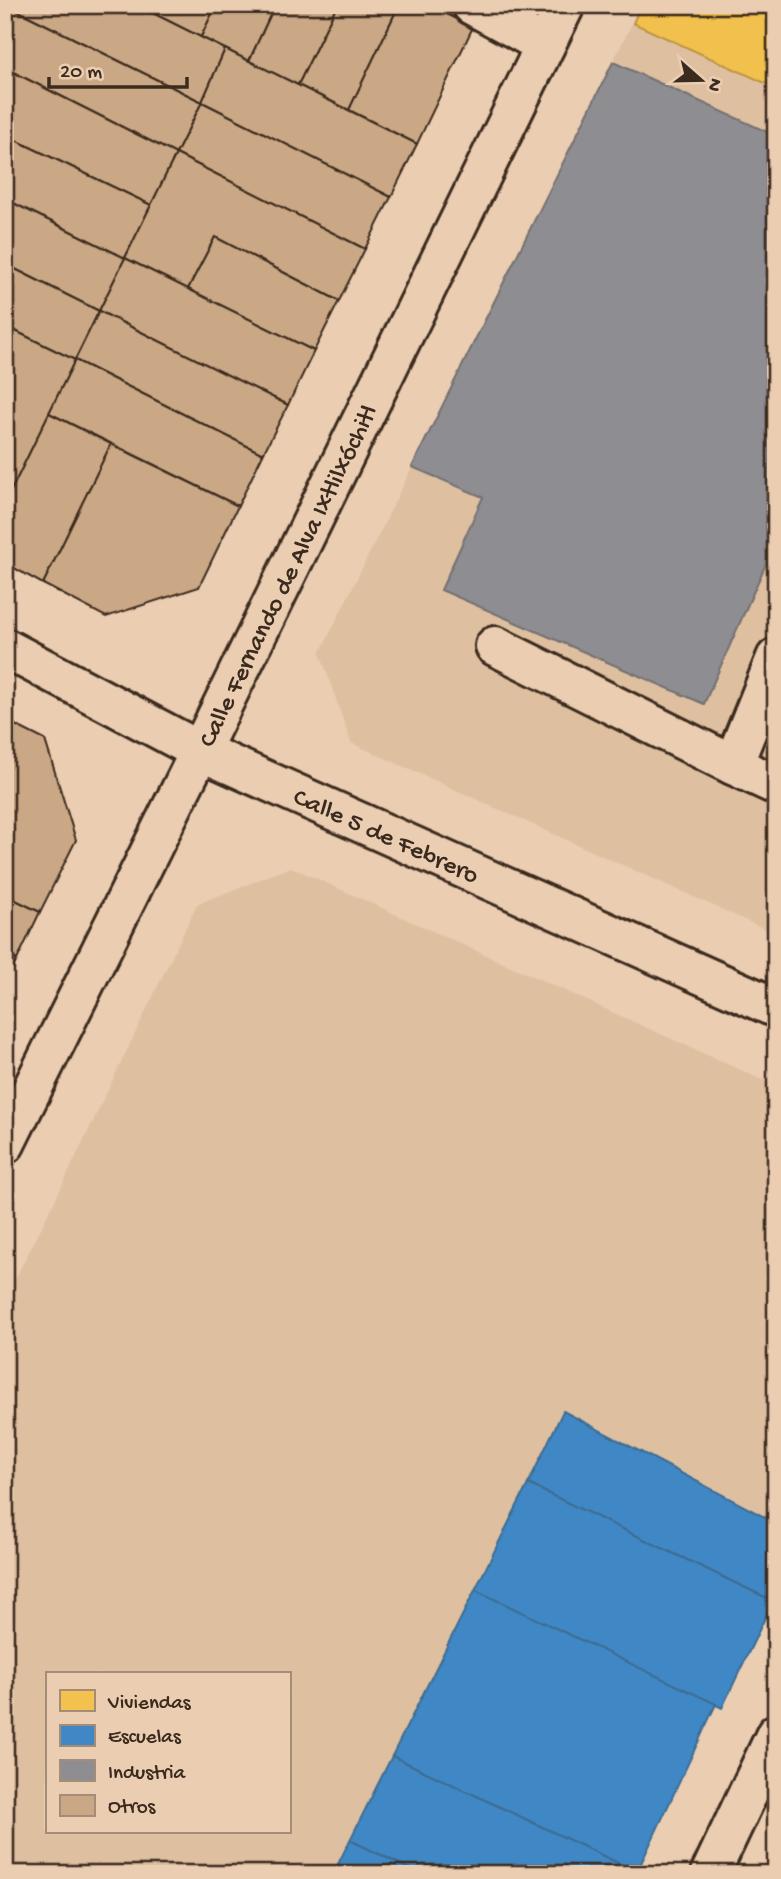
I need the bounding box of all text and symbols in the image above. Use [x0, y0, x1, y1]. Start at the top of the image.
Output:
scale bar [49, 46, 187, 90]
north arrow [666, 46, 736, 116]
text: 20 m [60, 61, 102, 86]
text: N [701, 75, 727, 94]
street label: Calle Fernando de Alva Ixtlilxóchitl [193, 401, 387, 753]
street label: Calle 5 de Febrero [288, 783, 483, 893]
legend [46, 1672, 290, 1834]
text: Viviendas [107, 1692, 192, 1717]
text: Escuelas [108, 1726, 182, 1751]
text: Industria [108, 1762, 186, 1787]
text: Otros [108, 1796, 157, 1821]

